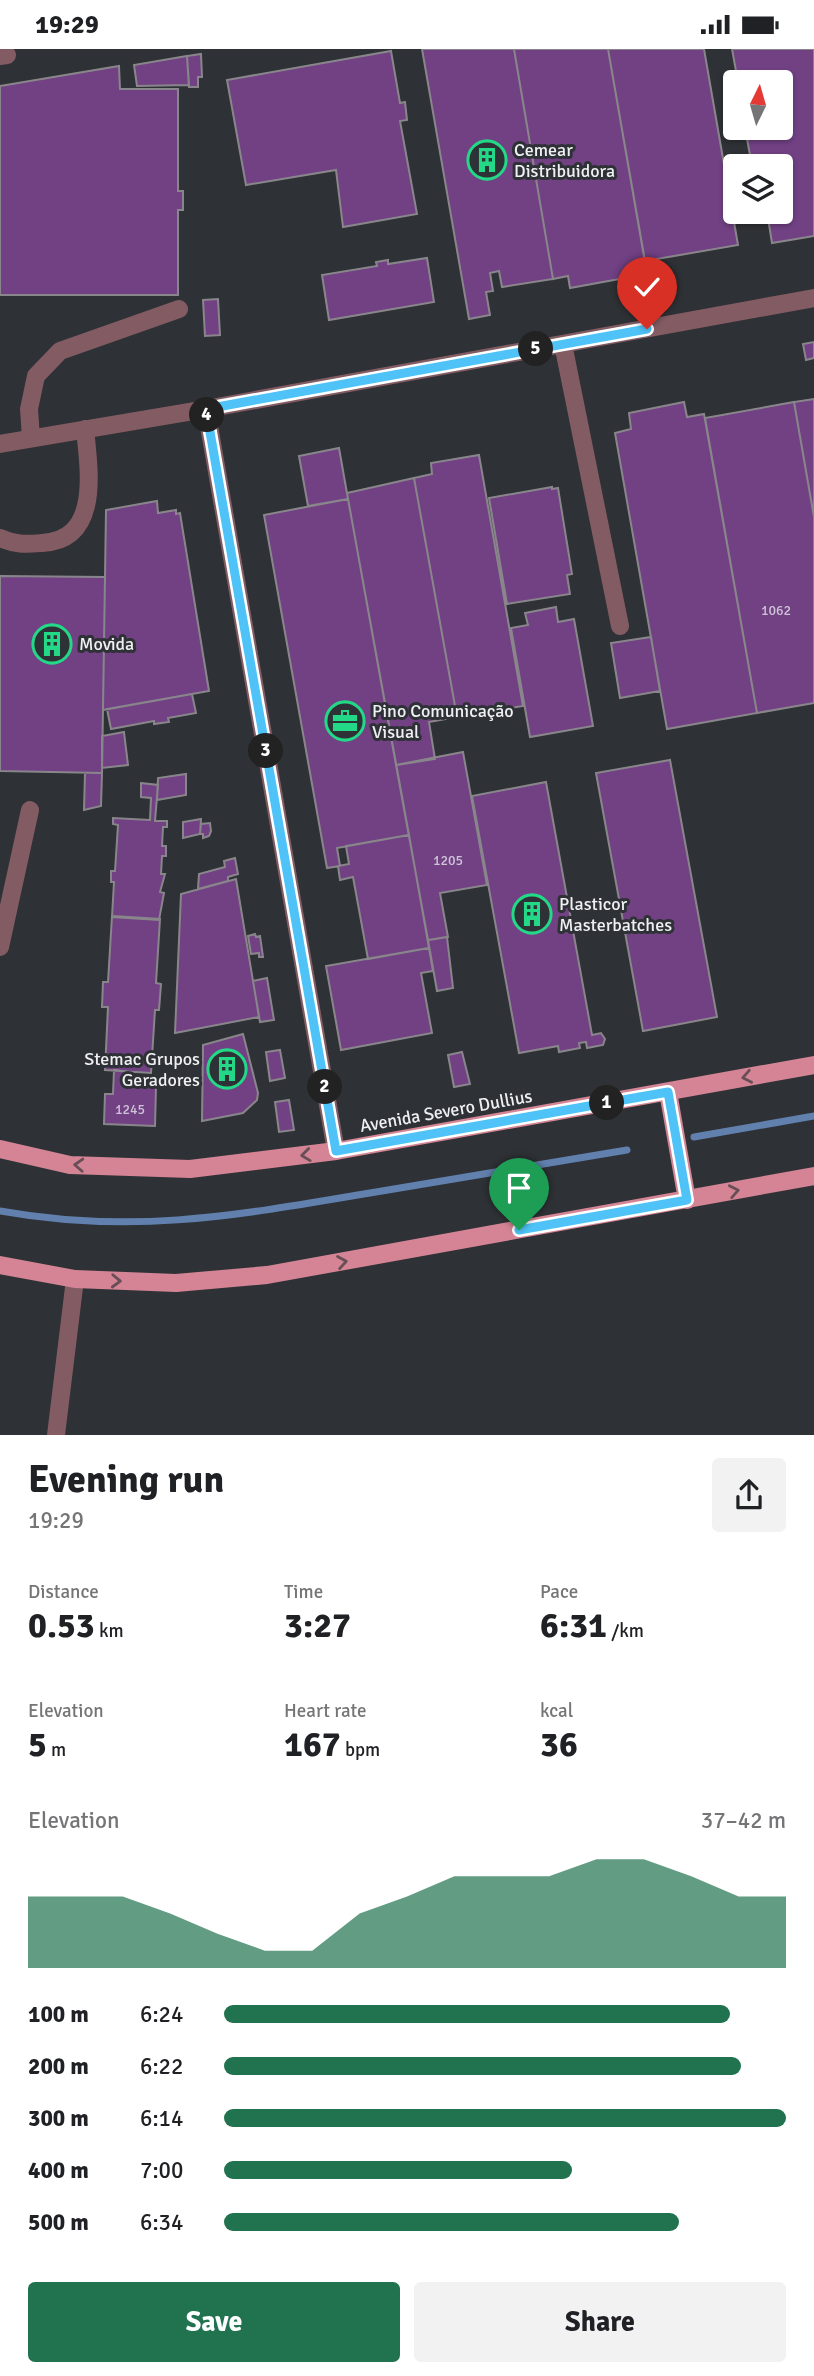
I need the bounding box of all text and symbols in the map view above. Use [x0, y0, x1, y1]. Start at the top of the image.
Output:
text: 19:29 [35, 9, 99, 41]
north arrow [723, 70, 793, 140]
map controls [723, 70, 793, 224]
building icon: Cemear Distribuidora [466, 139, 508, 181]
place label: Cemear Distribuidora [514, 139, 615, 182]
button: layers [723, 154, 793, 224]
pin [617, 257, 677, 329]
icon: check [628, 268, 666, 306]
pin: 5 [518, 331, 554, 367]
text: 5 [530, 336, 541, 360]
pin: 4 [190, 397, 224, 433]
text: 4 [201, 402, 212, 426]
house number: 1062 [761, 602, 791, 619]
building icon: Movida [31, 623, 73, 665]
place label: Movida [79, 633, 134, 655]
office icon: Pino Comunicação Visual [324, 700, 366, 742]
place label: Pino Comunicação Visual [372, 700, 514, 743]
pin: 3 [248, 733, 284, 769]
text: 3 [260, 738, 271, 762]
house number: 1205 [433, 852, 463, 869]
building icon: Plasticor Masterbatches [511, 893, 553, 935]
place label: Plasticor Masterbatches [559, 893, 672, 936]
place label: Stemac Grupos Geradores [84, 1048, 200, 1091]
building icon: Stemac Grupos Geradores [206, 1048, 248, 1090]
pin: 2 [308, 1069, 342, 1105]
one-way arrow [741, 1069, 753, 1084]
text: 2 [319, 1074, 330, 1098]
street label: Avenida Severo Dullius [358, 1085, 534, 1137]
pin: 1 [590, 1085, 624, 1121]
text: 1 [601, 1090, 612, 1114]
house number: 1245 [115, 1101, 145, 1118]
one-way arrow [300, 1148, 312, 1163]
one-way arrow [73, 1158, 84, 1173]
pin [489, 1158, 549, 1230]
icon: arrive [500, 1169, 538, 1207]
one-way arrow [728, 1184, 740, 1199]
one-way arrow [336, 1255, 348, 1270]
one-way arrow [111, 1273, 122, 1288]
text: Evening run [28, 1456, 224, 1503]
button: share [712, 1458, 786, 1532]
text: 19:29 [28, 1506, 84, 1535]
text: Distance [28, 1580, 99, 1604]
text: Time [284, 1580, 323, 1604]
text: Pace [540, 1580, 578, 1604]
text: 0.53 [28, 1604, 95, 1647]
text: 3:27 [284, 1604, 351, 1647]
text: 6:31 [540, 1604, 607, 1647]
text: km [95, 1619, 124, 1643]
text: /km [607, 1619, 644, 1643]
text: Elevation [28, 1699, 104, 1723]
text: Heart rate [284, 1699, 366, 1723]
text: kcal [540, 1699, 573, 1723]
text: 5 [28, 1723, 47, 1766]
text: 167 [284, 1723, 341, 1766]
text: 36 [540, 1723, 578, 1766]
text: m [47, 1738, 66, 1762]
text: bpm [341, 1738, 380, 1762]
text: Elevation [28, 1806, 120, 1835]
text: 37–42 m [701, 1806, 786, 1835]
text: 100 m [28, 2000, 89, 2029]
text: 6:24 [140, 2000, 183, 2029]
text: 200 m [28, 2052, 89, 2081]
text: 6:22 [140, 2052, 183, 2081]
text: 300 m [28, 2104, 89, 2133]
text: 6:14 [140, 2104, 183, 2133]
text: 400 m [28, 2156, 89, 2185]
text: 7:00 [140, 2156, 183, 2185]
text: 500 m [28, 2208, 89, 2237]
text: 6:34 [140, 2208, 183, 2237]
button: Save [28, 2282, 400, 2362]
button: Share [414, 2282, 786, 2362]

